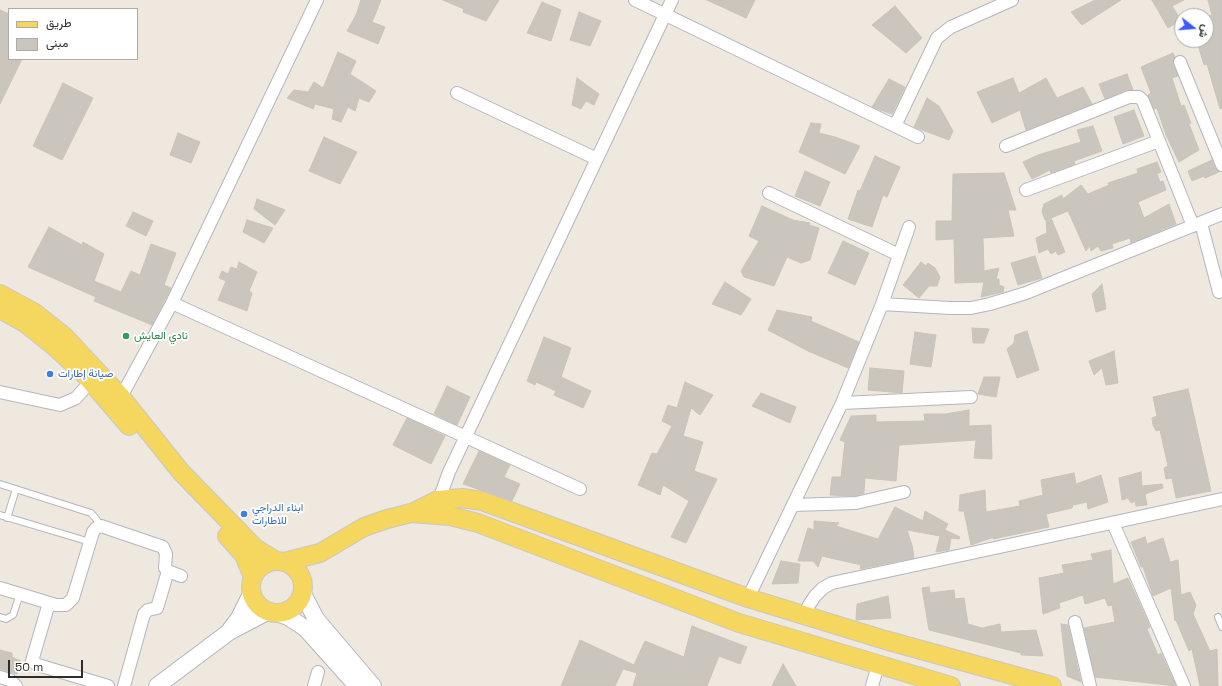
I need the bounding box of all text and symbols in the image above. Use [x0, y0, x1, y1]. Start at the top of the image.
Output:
legend [8, 8, 138, 60]
north arrow [1174, 8, 1214, 48]
text: طريق [46, 15, 71, 31]
text: ش [1196, 23, 1213, 40]
text: مبنى [46, 35, 68, 51]
place label: نادي العايش [134, 329, 188, 343]
marker: نادي العايش [121, 331, 131, 341]
place label: صيانة إطارات [58, 367, 114, 381]
marker: صيانة إطارات [45, 369, 55, 379]
place label: ابناء الدراجي للاطارات [252, 501, 303, 527]
marker: ابناء الدراجي للاطارات [239, 509, 249, 519]
scale bar [10, 652, 85, 678]
text: 50 m [15, 659, 43, 675]

